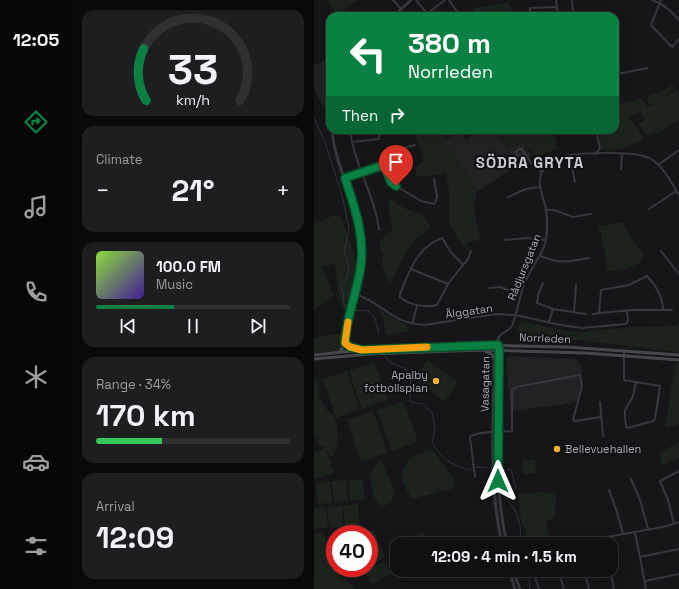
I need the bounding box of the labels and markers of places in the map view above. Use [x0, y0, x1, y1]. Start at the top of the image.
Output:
pin [379, 145, 413, 186]
place label: Apalby fotbollsplan [364, 368, 428, 395]
marker: Apalby fotbollsplan [431, 376, 441, 386]
place label: Bellevuehallen [565, 442, 641, 456]
marker: Bellevuehallen [552, 444, 562, 454]

